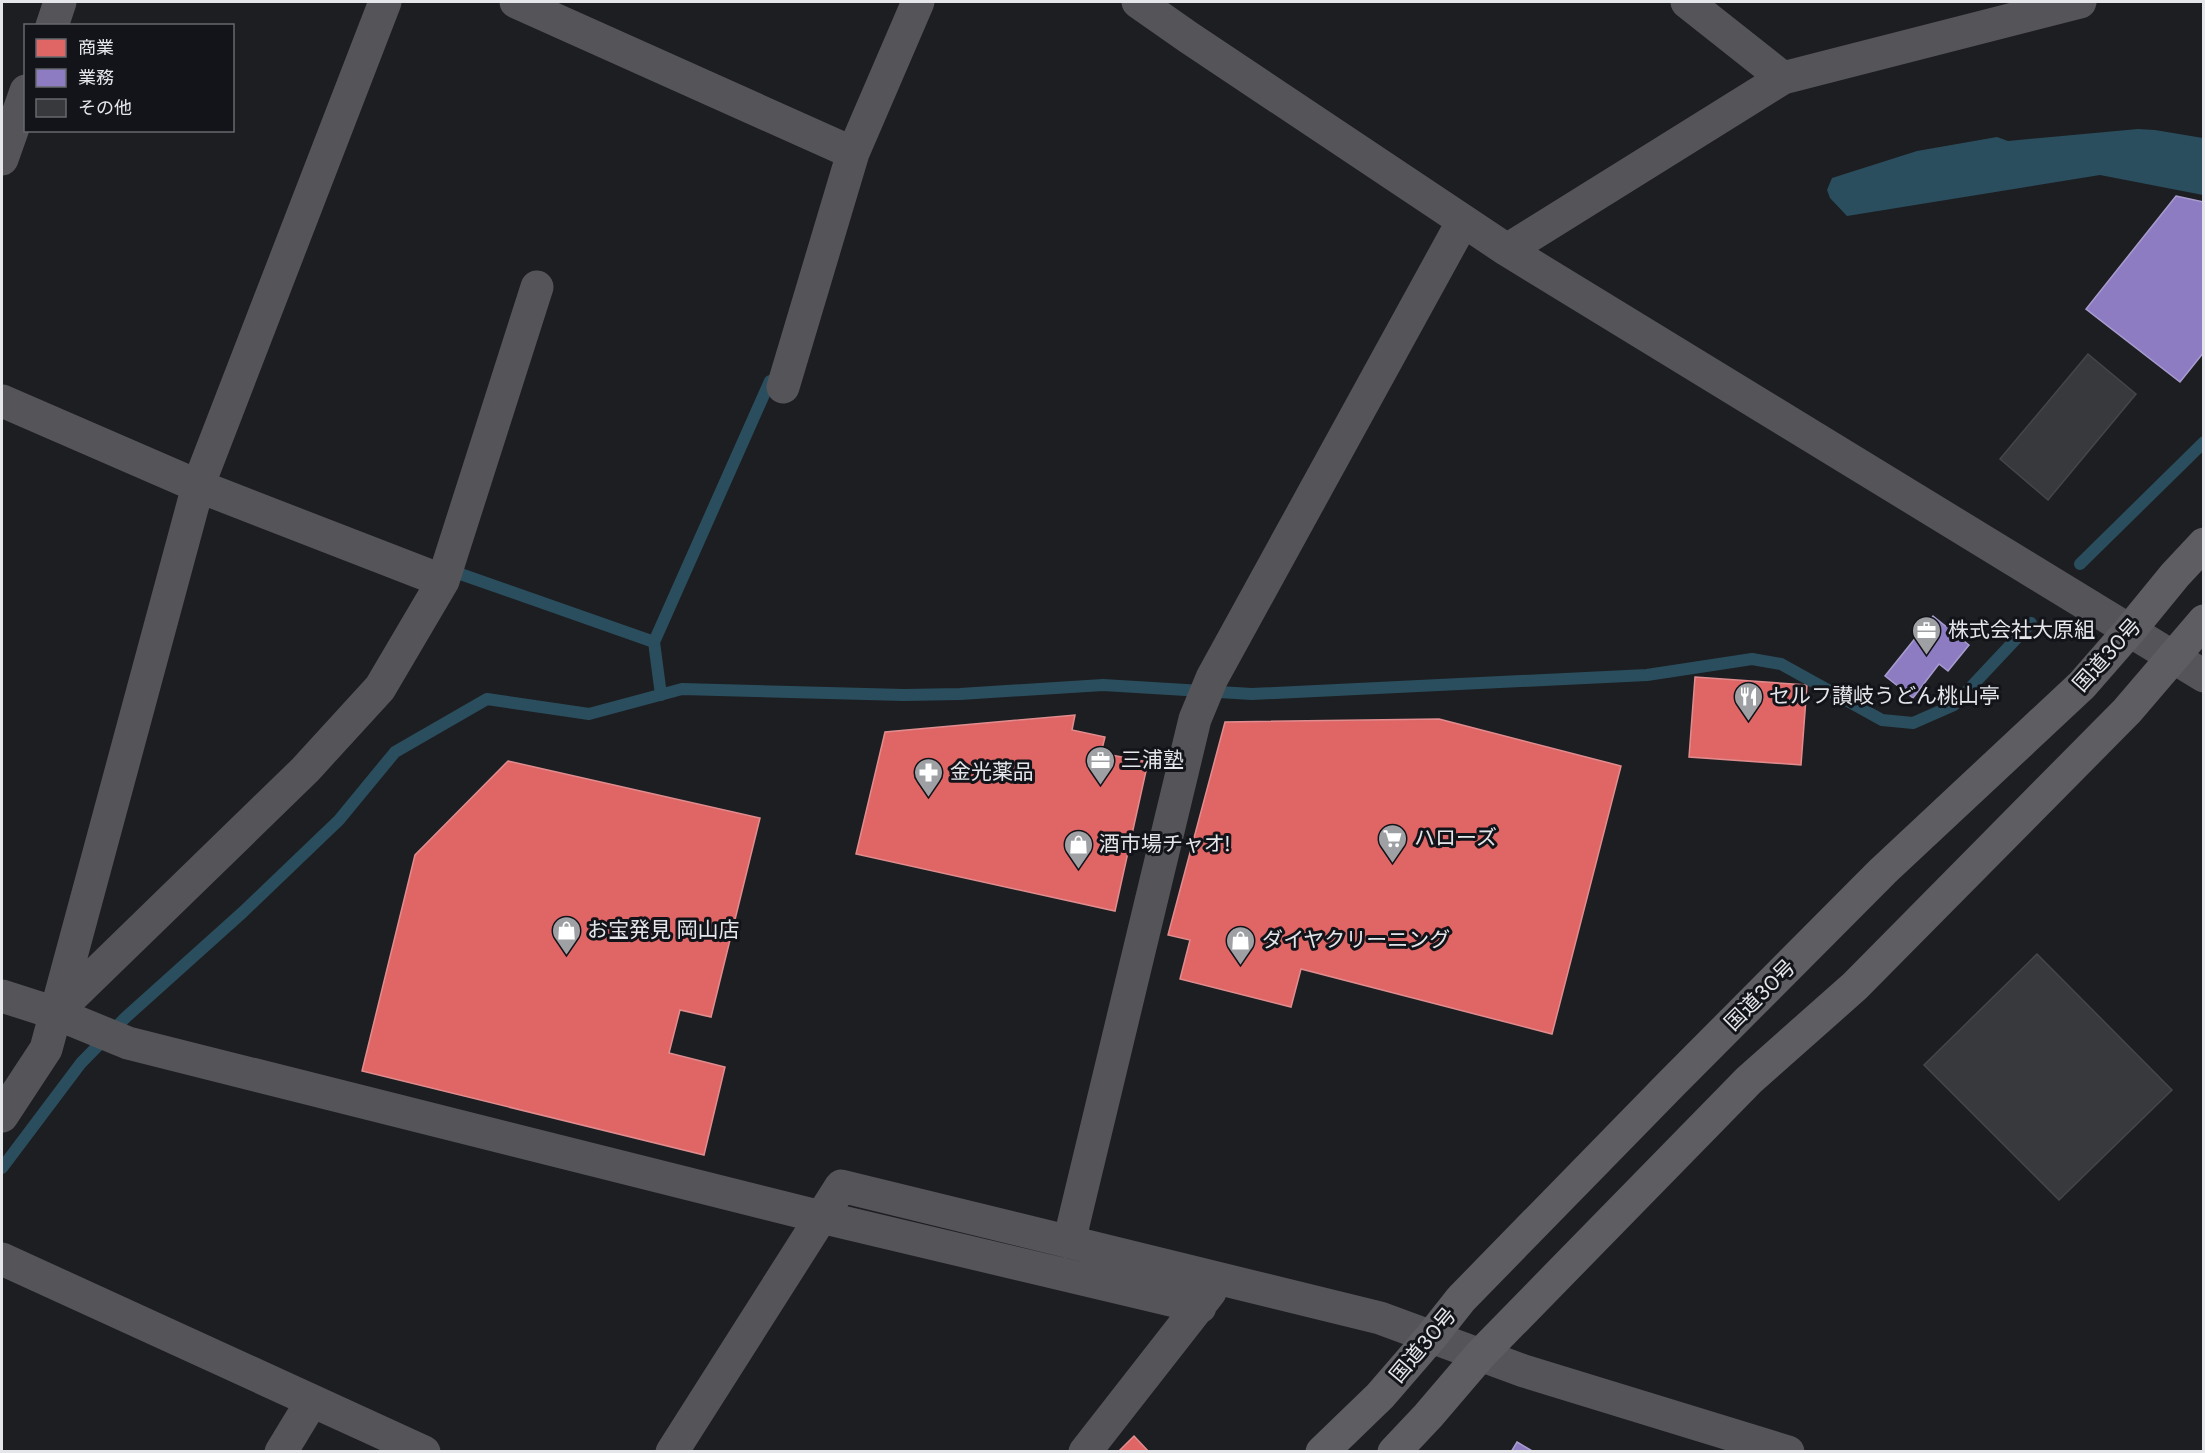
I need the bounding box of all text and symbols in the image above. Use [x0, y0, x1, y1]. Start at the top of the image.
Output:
legend [24, 24, 234, 132]
text: 商業 [78, 36, 114, 60]
text: 業務 [78, 66, 114, 90]
text: その他 [78, 96, 132, 120]
street label: 国道30号 [2067, 612, 2147, 698]
office icon: 株式会社大原組 [1911, 614, 1943, 656]
place label: 株式会社大原組 [1948, 616, 2095, 644]
restaurant icon: セルフ讃岐うどん桃山亭 [1732, 680, 1764, 722]
place label: セルフ讃岐うどん桃山亭 [1769, 682, 2000, 710]
office icon: 三浦塾 [1084, 744, 1116, 786]
place label: 三浦塾 [1121, 746, 1184, 774]
pharmacy icon: 金光薬品 [913, 756, 945, 798]
place label: 金光薬品 [950, 758, 1034, 786]
supermarket icon: ハローズ [1377, 822, 1409, 864]
place label: ハローズ [1414, 824, 1497, 852]
shop icon: 酒市場チャオ! [1062, 828, 1094, 870]
place label: 酒市場チャオ! [1099, 830, 1230, 858]
shop icon: お宝発見 岡山店 [550, 914, 582, 956]
place label: お宝発見 岡山店 [587, 916, 740, 944]
shop icon: ダイヤクリーニング [1225, 924, 1257, 966]
place label: ダイヤクリーニング [1262, 926, 1450, 954]
street label: 国道30号 [1718, 953, 1802, 1037]
street label: 国道30号 [1383, 1302, 1463, 1388]

